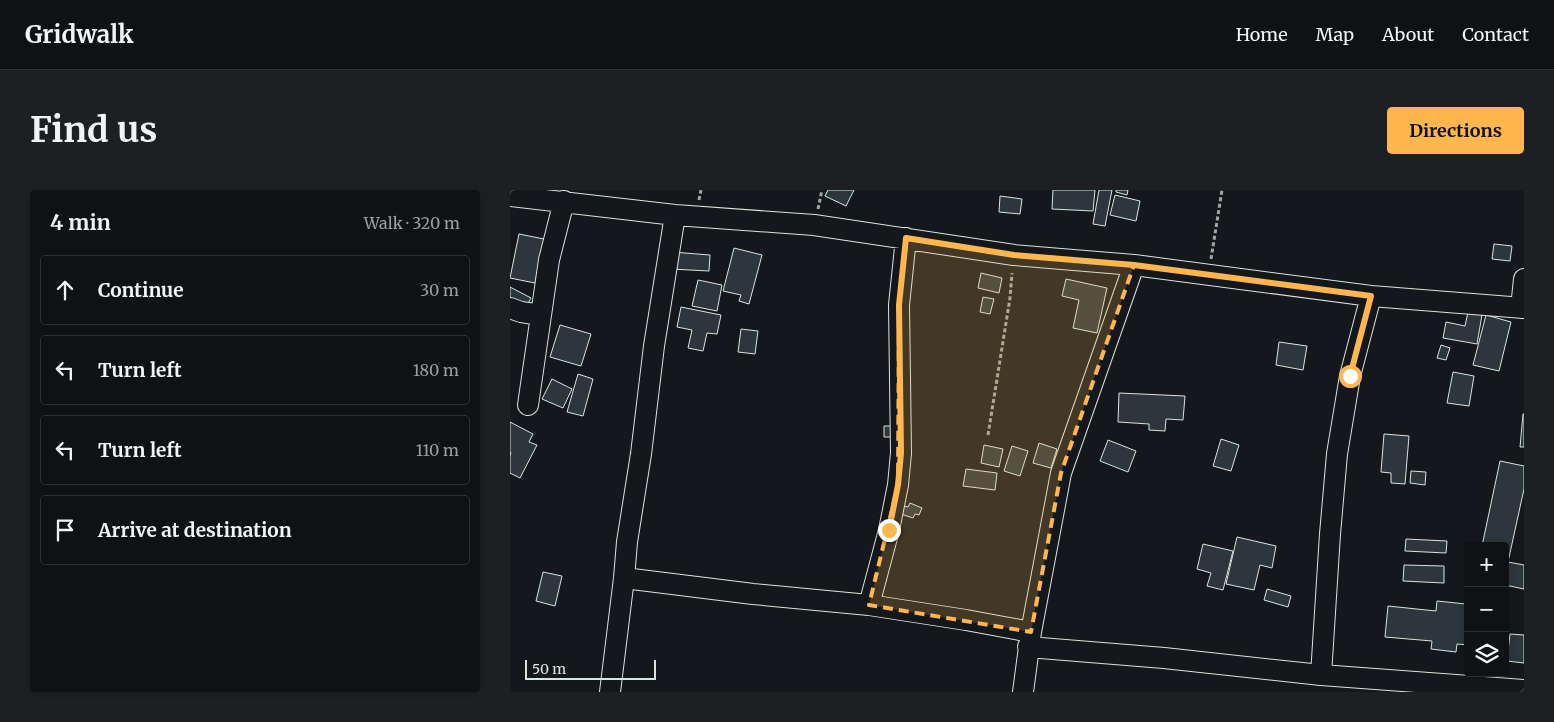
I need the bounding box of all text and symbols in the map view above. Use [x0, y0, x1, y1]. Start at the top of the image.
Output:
text: Gridwalk [25, 19, 134, 50]
text: Home [1236, 23, 1288, 46]
text: Map [1316, 23, 1354, 46]
text: About [1382, 23, 1434, 46]
text: Contact [1462, 23, 1529, 46]
button: Directions [1387, 107, 1524, 154]
text: Find us [30, 108, 157, 152]
text: 4 min [50, 209, 111, 236]
text: Walk · 320 m [364, 213, 460, 233]
icon: ahead [51, 276, 79, 304]
text: Continue [98, 278, 184, 302]
text: 30 m [420, 280, 459, 300]
icon: left [51, 356, 79, 384]
text: Turn left [98, 358, 182, 382]
text: 180 m [413, 360, 459, 380]
route start [1339, 365, 1362, 388]
icon: left [51, 436, 79, 464]
text: Turn left [98, 438, 182, 462]
text: 110 m [416, 440, 459, 460]
icon: arrive [51, 516, 79, 544]
text: Arrive at destination [98, 518, 292, 542]
route end [878, 519, 901, 542]
map controls [1464, 542, 1509, 677]
button: + [1464, 542, 1509, 587]
button: − [1464, 587, 1509, 632]
button: layers [1464, 632, 1509, 677]
scale bar [525, 657, 656, 680]
text: 50 m [532, 660, 566, 678]

